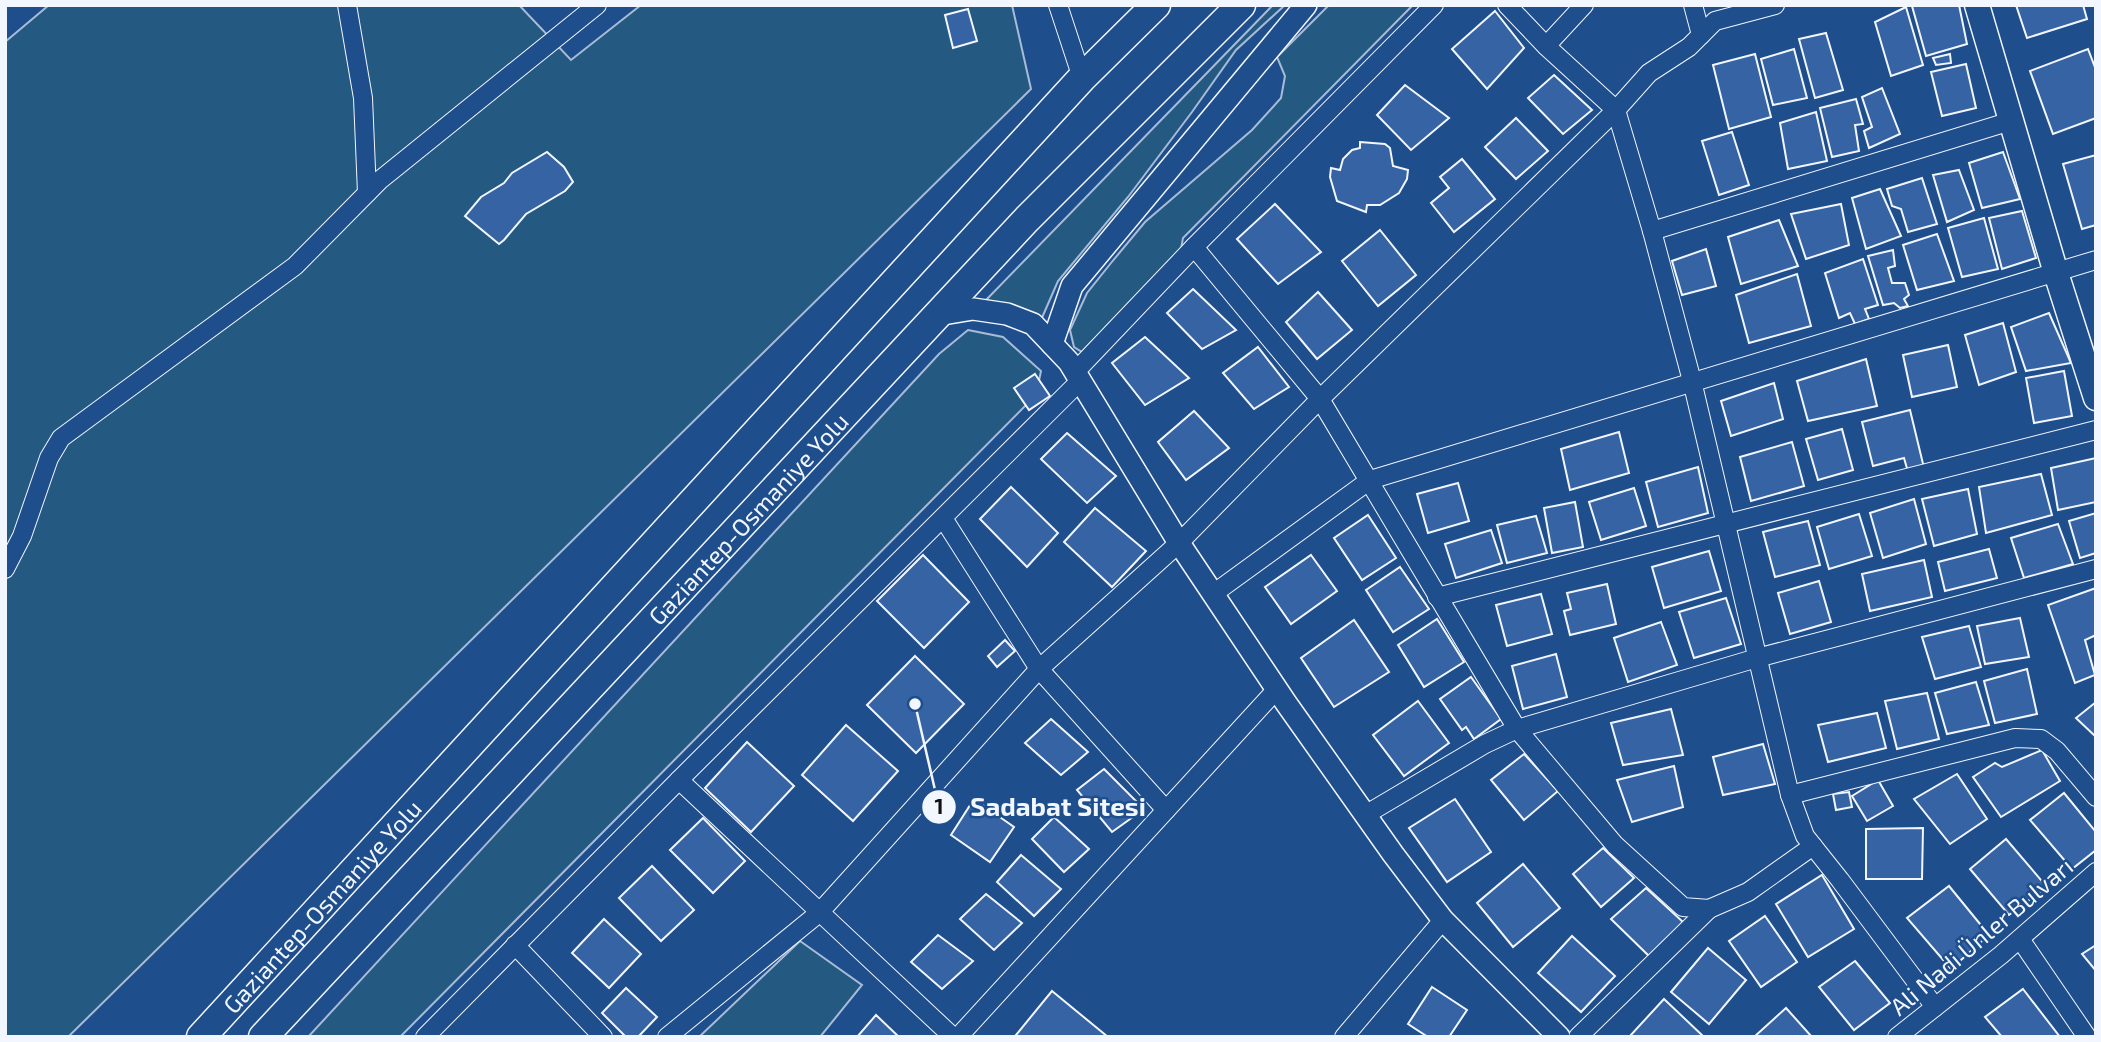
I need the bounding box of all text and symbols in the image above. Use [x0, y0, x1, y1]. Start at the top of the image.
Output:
street label: Gaziantep-Osmaniye Yolu [642, 406, 854, 630]
callout: Sadabat Sitesi [921, 784, 1160, 831]
text: Sadabat Sitesi [970, 790, 1146, 821]
street label: Gaziantep-Osmaniye Yolu [216, 793, 427, 1019]
text: 1 [934, 793, 944, 818]
street label: Ali Nadi Ünler Bulvarı [1884, 851, 2078, 1021]

